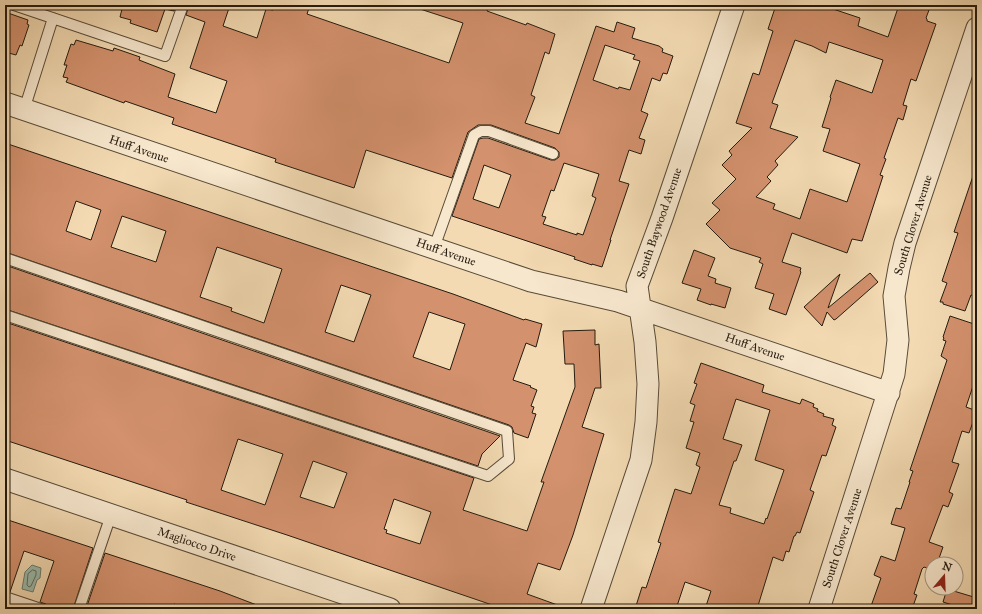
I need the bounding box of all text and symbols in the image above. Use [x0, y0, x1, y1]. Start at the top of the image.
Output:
street label: Huff Avenue [107, 132, 171, 166]
street label: South Baywood Avenue [633, 166, 685, 280]
street label: South Clover Avenue [891, 173, 935, 277]
street label: Huff Avenue [414, 235, 478, 269]
street label: Huff Avenue [723, 330, 787, 364]
street label: South Clover Avenue [819, 486, 865, 590]
street label: Magliocco Drive [156, 524, 238, 565]
north arrow [924, 556, 964, 596]
text: N [941, 559, 954, 575]

